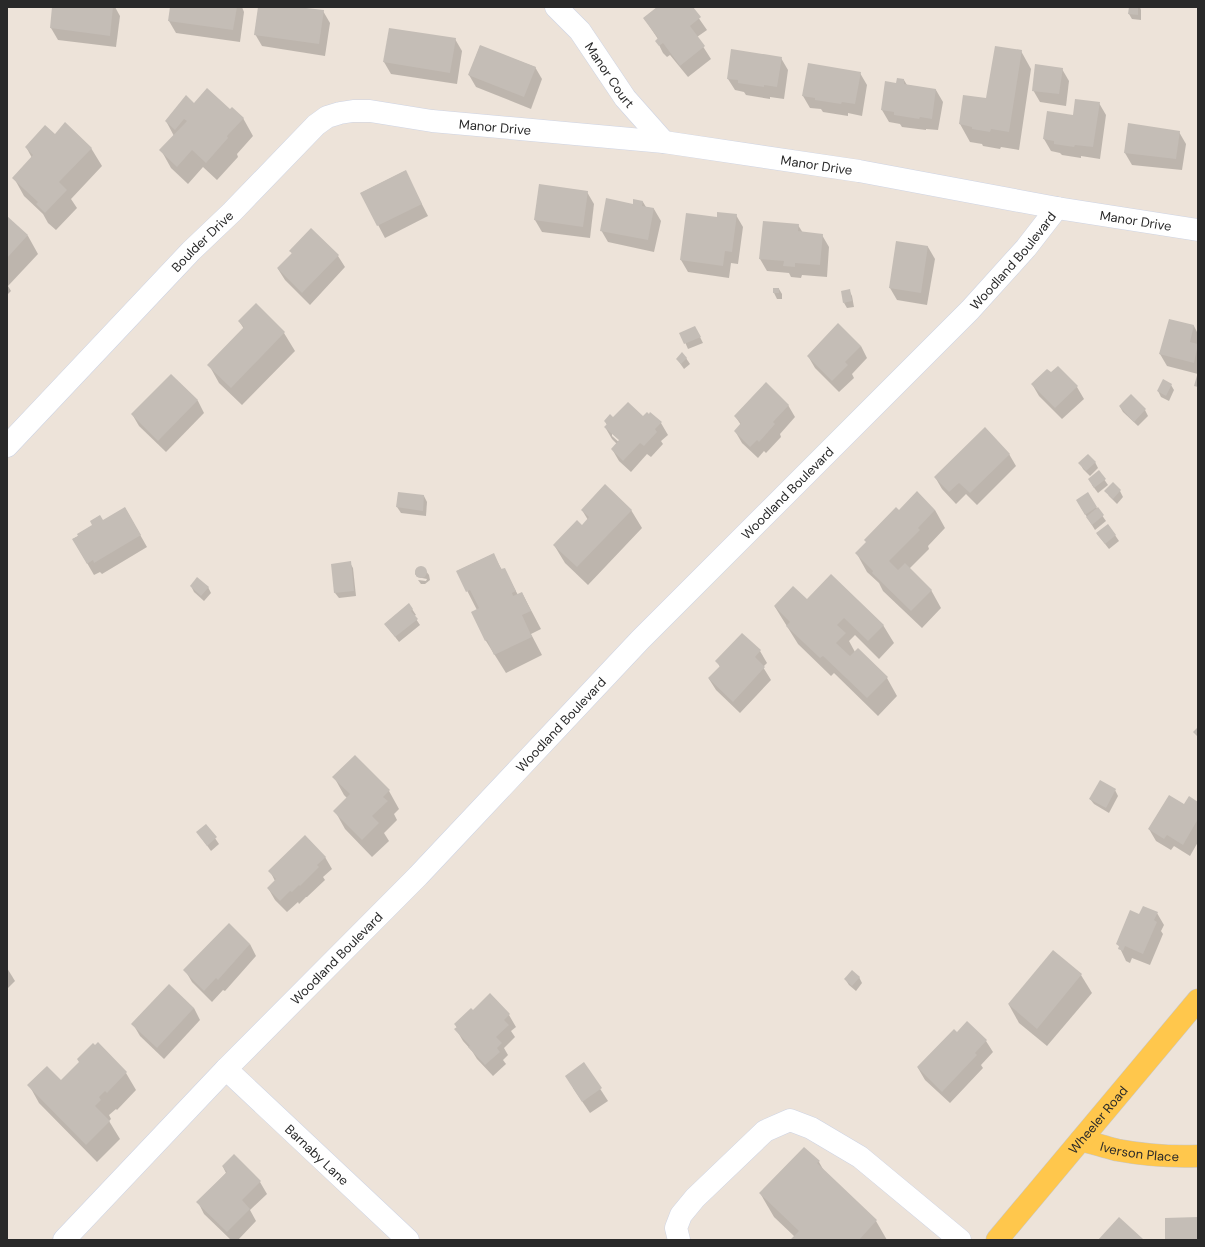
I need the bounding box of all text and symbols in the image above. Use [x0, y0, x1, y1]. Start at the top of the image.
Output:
street label: Manor Court [581, 39, 638, 112]
street label: Manor Drive [458, 115, 532, 139]
street label: Manor Drive [780, 151, 854, 179]
street label: Boulder Drive [168, 207, 237, 276]
street label: Manor Drive [1099, 207, 1173, 235]
street label: Woodland Boulevard [966, 208, 1060, 313]
street label: Woodland Boulevard [738, 443, 837, 543]
street label: Woodland Boulevard [512, 674, 610, 776]
street label: Woodland Boulevard [287, 908, 386, 1008]
street label: Wheeler Road [1065, 1082, 1132, 1158]
street label: Barnaby Lane [281, 1121, 352, 1189]
street label: Iverson Place [1098, 1138, 1179, 1165]

